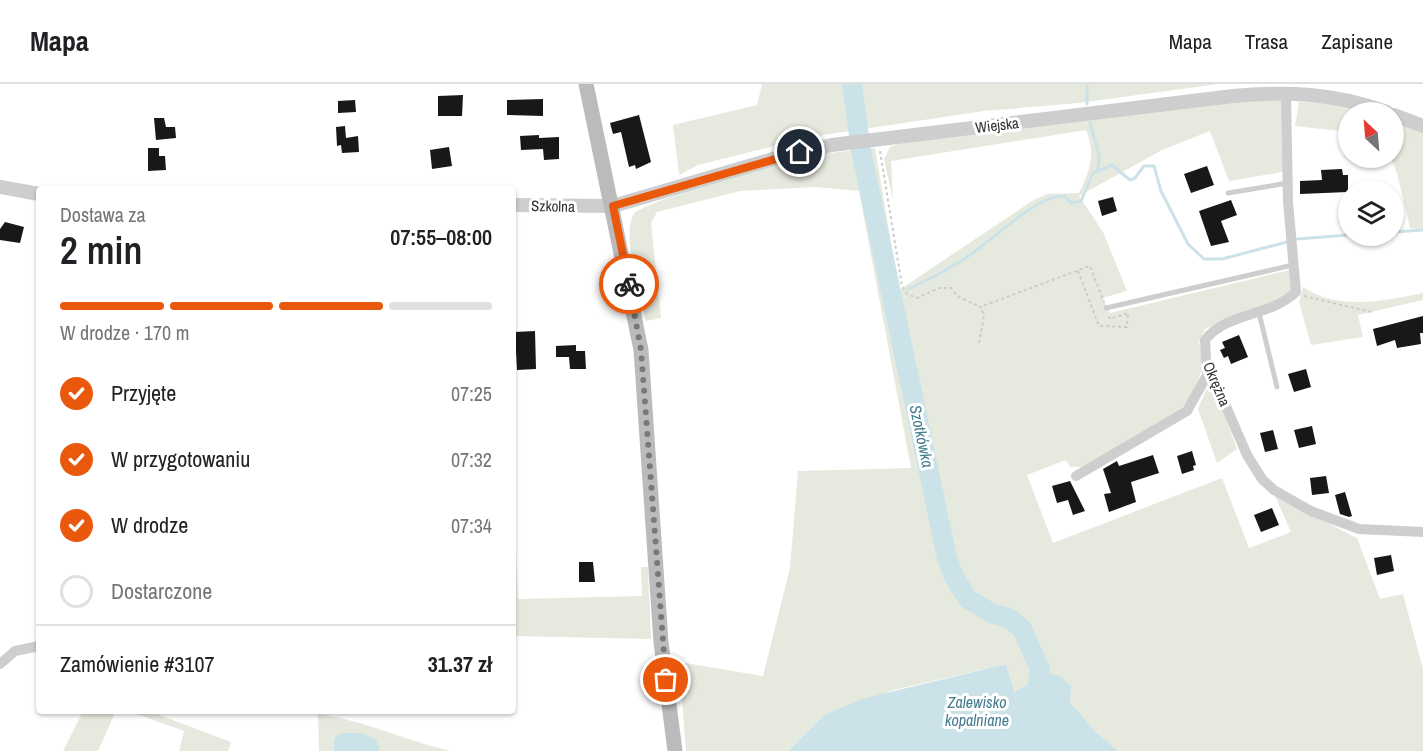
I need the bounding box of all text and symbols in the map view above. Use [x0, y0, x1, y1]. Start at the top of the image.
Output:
text: Mapa [30, 22, 89, 60]
text: Mapa [1169, 27, 1212, 56]
text: Trasa [1245, 27, 1288, 56]
text: Zapisane [1321, 27, 1393, 56]
north arrow [1338, 102, 1404, 168]
map controls [1338, 102, 1404, 246]
street label: Wiejska [974, 112, 1020, 138]
pin [774, 126, 825, 177]
icon: home [783, 135, 816, 168]
button: layers [1338, 180, 1404, 246]
street label: Szkolna [531, 195, 575, 217]
text: Dostawa za [60, 201, 146, 228]
text: 07:55–08:00 [390, 222, 492, 252]
text: 2 min [60, 224, 142, 276]
courier [599, 254, 659, 314]
icon: bike [613, 268, 646, 301]
text: W drodze · 170 m [60, 319, 189, 346]
street label: Okrężna [1198, 358, 1236, 410]
icon: check [60, 377, 93, 410]
text: Przyjęte [111, 378, 176, 408]
text: 07:25 [451, 380, 492, 407]
water label: Szotkówka [905, 403, 939, 469]
icon: check [60, 443, 93, 476]
text: W przygotowaniu [111, 444, 250, 474]
text: 07:32 [451, 446, 492, 473]
icon: check [60, 509, 93, 542]
text: W drodze [111, 510, 188, 540]
text: 07:34 [451, 512, 492, 539]
text: Dostarczone [111, 576, 212, 606]
text: Zamówienie #3107 [60, 649, 214, 679]
text: 31.37 zł [428, 649, 492, 679]
pin [640, 654, 691, 705]
icon: bag [649, 663, 682, 696]
water label: Zalewisko kopalniane [945, 691, 1009, 731]

